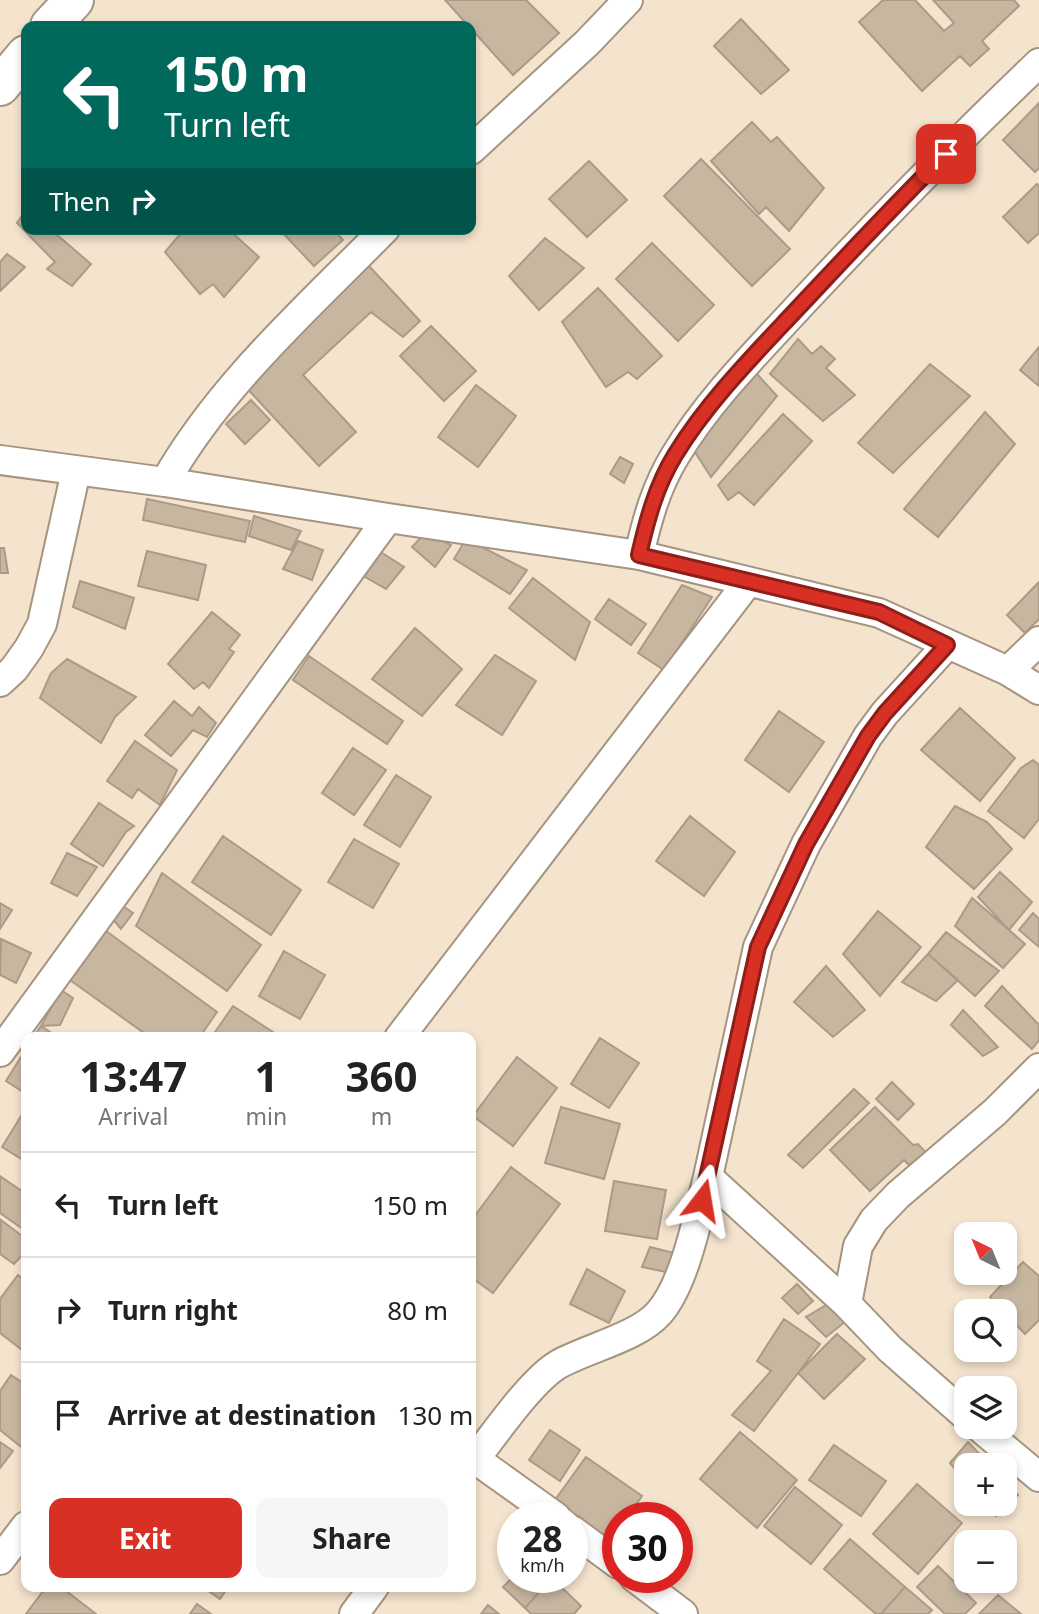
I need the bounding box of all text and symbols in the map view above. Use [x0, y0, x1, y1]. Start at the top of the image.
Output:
text: 150 m [164, 40, 309, 106]
icon: left [49, 49, 140, 140]
text: Turn left [164, 103, 290, 146]
pin [916, 124, 976, 184]
icon: arrive [927, 135, 965, 173]
icon: right [124, 182, 162, 220]
text: Then [49, 183, 110, 219]
text: 13:47 [79, 1047, 187, 1104]
text: 1 [254, 1047, 278, 1104]
text: 360 [346, 1047, 418, 1104]
text: Arrival [98, 1100, 168, 1132]
text: min [246, 1100, 287, 1132]
text: m [371, 1100, 392, 1132]
position arrow [665, 1163, 739, 1237]
icon: left [49, 1186, 87, 1224]
text: Turn left [108, 1187, 219, 1223]
text: 150 m [372, 1187, 448, 1223]
north arrow [954, 1222, 1017, 1284]
map controls [954, 1222, 1017, 1593]
icon: right [49, 1291, 87, 1329]
text: Turn right [108, 1292, 238, 1328]
text: 80 m [387, 1292, 448, 1328]
button: search [954, 1299, 1017, 1362]
button: layers [954, 1376, 1017, 1439]
icon: arrive [49, 1396, 87, 1434]
text: Arrive at destination [108, 1397, 377, 1433]
text: 130 m [398, 1397, 473, 1433]
button: + [954, 1453, 1017, 1516]
button: Exit [49, 1498, 242, 1578]
button: Share [256, 1498, 448, 1578]
speed limit sign: 30 [602, 1502, 693, 1593]
text: 28 [522, 1515, 563, 1562]
button: − [954, 1530, 1017, 1593]
text: km/h [520, 1553, 565, 1577]

